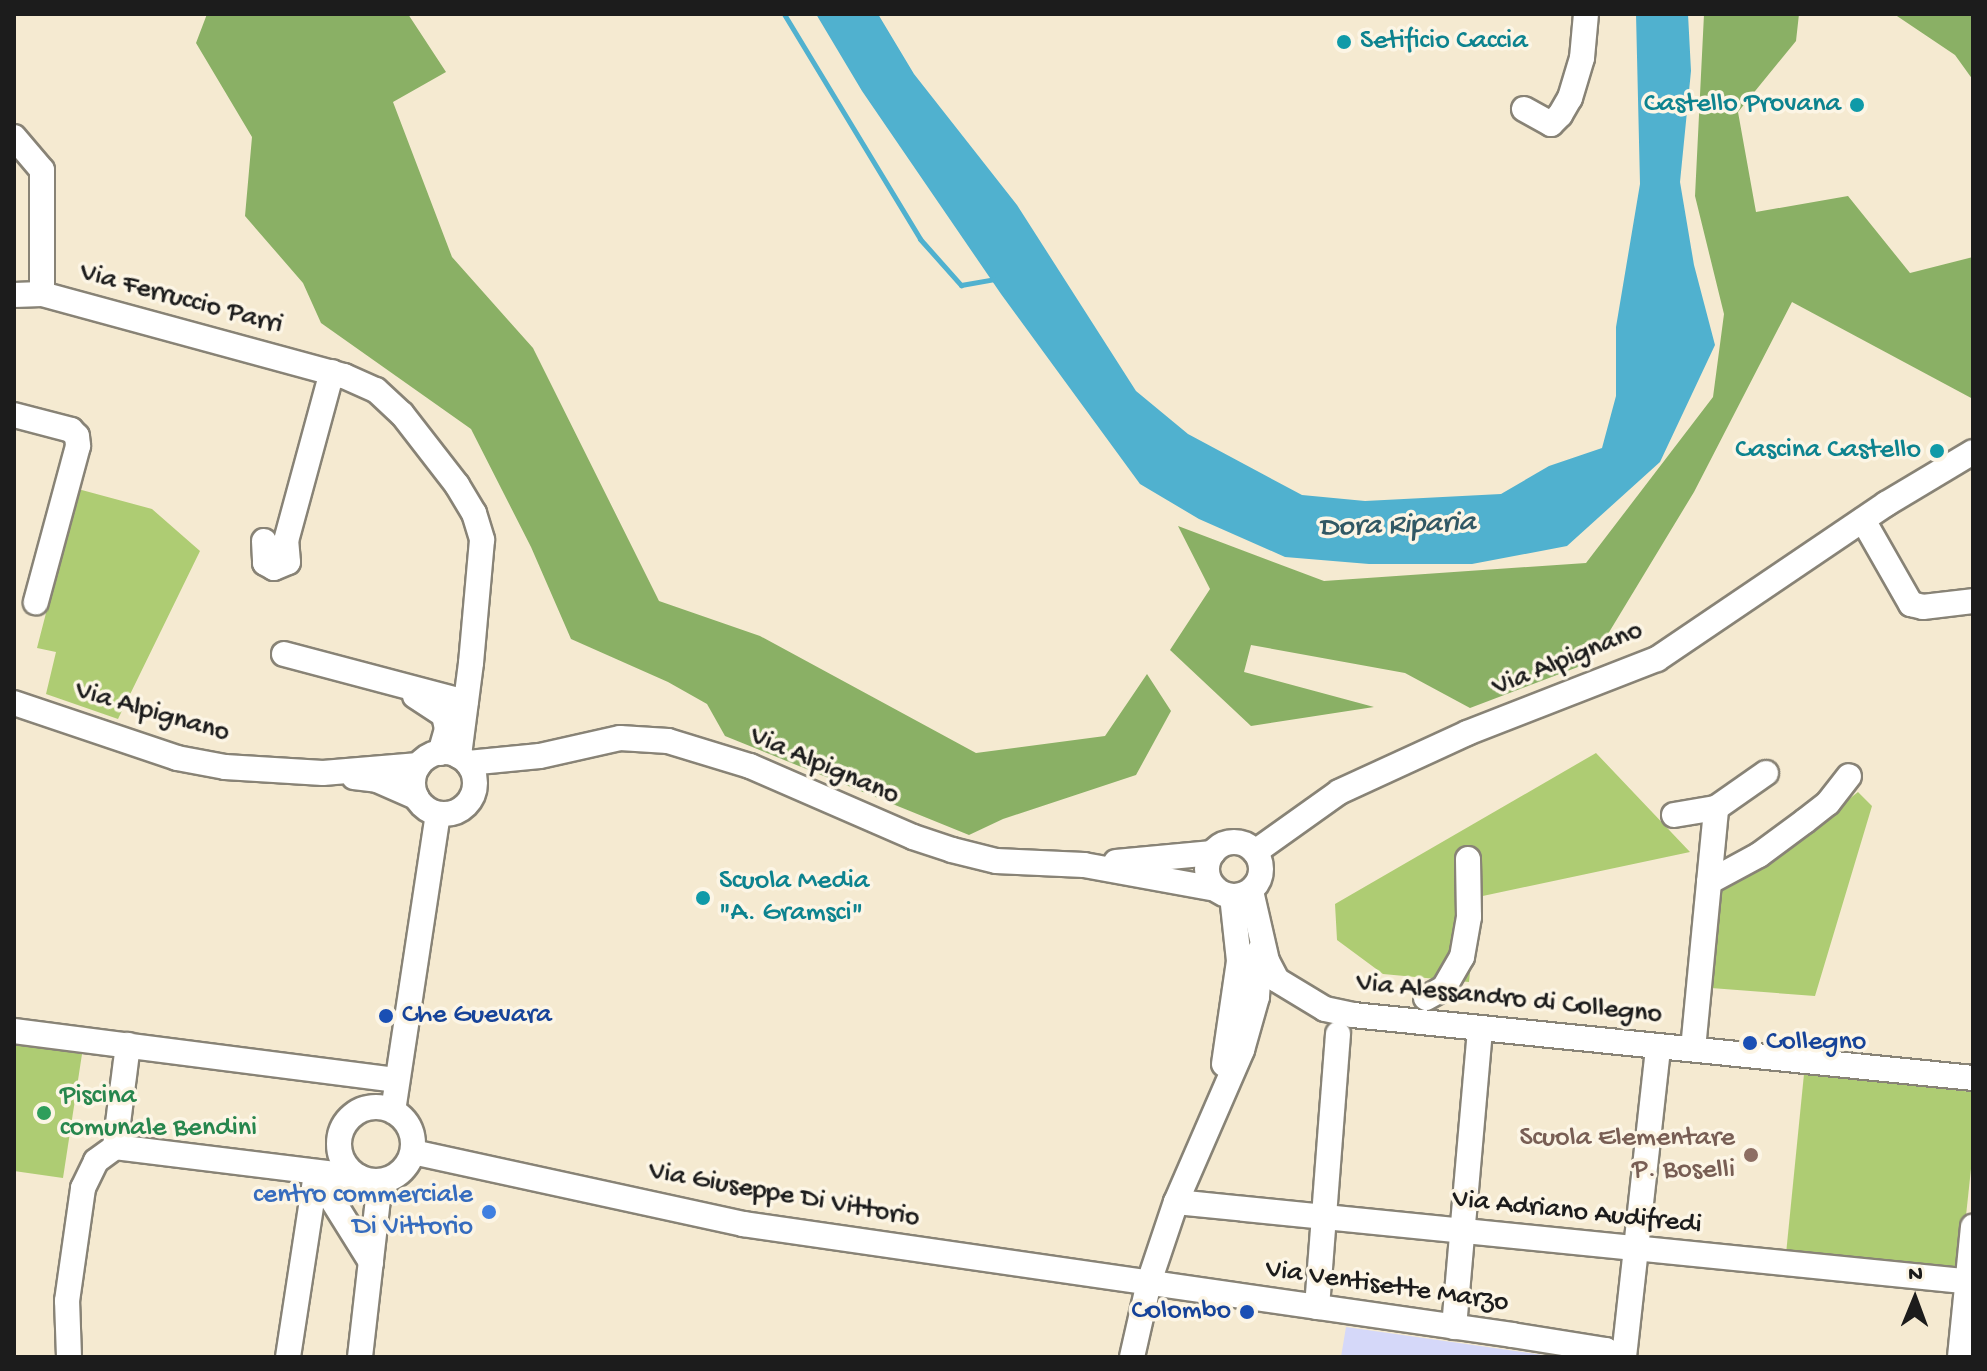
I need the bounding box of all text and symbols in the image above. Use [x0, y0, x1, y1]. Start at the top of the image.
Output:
place label: Setificio Caccia [1360, 25, 1528, 59]
marker: Setificio Caccia [1335, 33, 1353, 51]
place label: Castello Provana [1644, 88, 1841, 122]
marker: Castello Provana [1848, 96, 1866, 114]
street label: Via Ferruccio Parri [76, 257, 286, 343]
place label: Cascina Castello [1735, 434, 1921, 468]
marker: Cascina Castello [1928, 442, 1946, 460]
water label: Dora Riparia [1318, 506, 1476, 548]
street label: Via Alpignano [1488, 615, 1648, 705]
street label: Via Alpignano [71, 675, 233, 751]
street label: Via Alpignano [744, 720, 904, 814]
place label: Scuola Media "A. Gramsci" [719, 865, 869, 931]
marker: Scuola Media "A. Gramsci" [694, 889, 712, 907]
street label: Via Alessandro di Collegno [1354, 967, 1664, 1033]
place label: Che Guevara [402, 999, 552, 1033]
marker: Che Guevara [377, 1007, 395, 1025]
place label: Collegno [1766, 1026, 1866, 1060]
marker: Collegno [1741, 1034, 1759, 1052]
place label: Piscina comunale Bendini [60, 1080, 257, 1146]
marker: Piscina comunale Bendini [35, 1104, 53, 1122]
place label: Scuola Elementare P. Boselli [1519, 1122, 1735, 1188]
marker: Scuola Elementare P. Boselli [1742, 1146, 1760, 1164]
street label: Via Giuseppe Di Vittorio [646, 1156, 922, 1236]
place label: centro commerciale Di Vittorio [253, 1179, 473, 1245]
street label: Via Adriano Audifredi [1451, 1183, 1703, 1243]
marker: centro commerciale Di Vittorio [480, 1203, 498, 1221]
street label: Via Ventisette Marzo [1263, 1253, 1511, 1321]
north arrow [1875, 1259, 1955, 1339]
text: N [1908, 1262, 1923, 1288]
place label: Colombo [1131, 1295, 1231, 1329]
marker: Colombo [1238, 1303, 1256, 1321]

